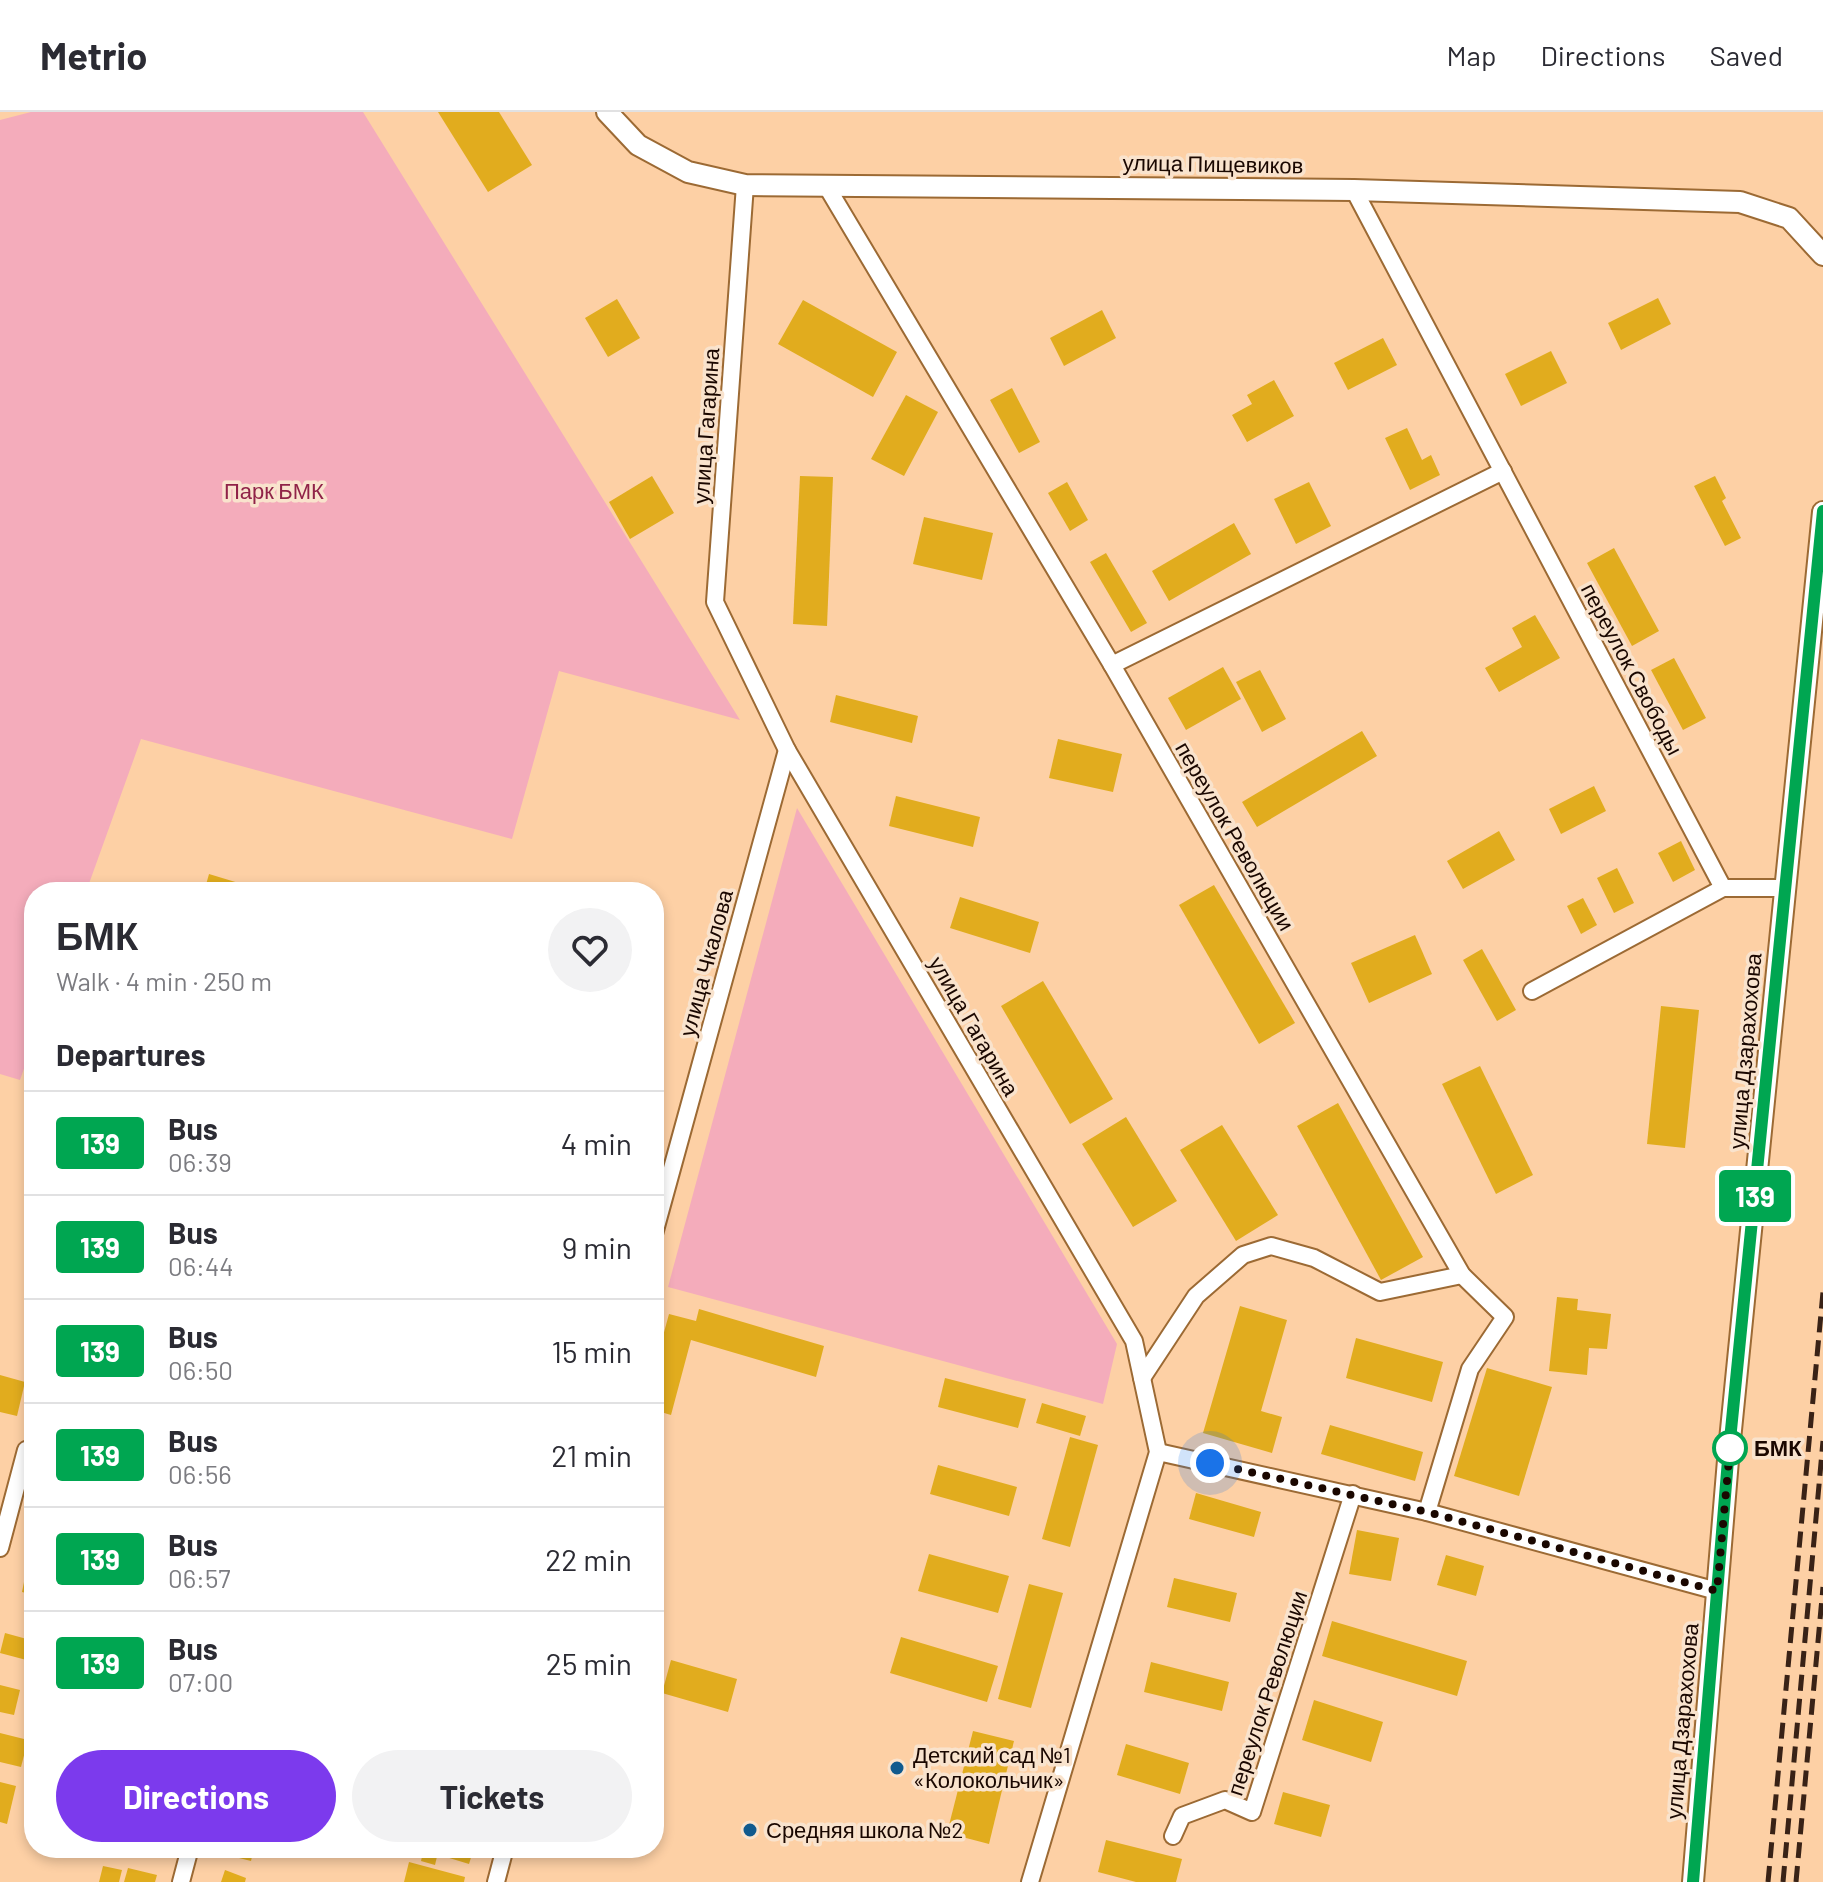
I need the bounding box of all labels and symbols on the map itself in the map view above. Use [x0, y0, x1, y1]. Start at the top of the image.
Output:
street label: улица Пищевиков [1122, 148, 1304, 179]
street label: улица Гагарина [687, 346, 724, 505]
park label: Парк БМК [224, 477, 324, 504]
street label: переулок Свободы [1576, 578, 1689, 759]
street label: переулок Революции [1170, 736, 1301, 935]
street label: улица Чкалова [673, 886, 738, 1039]
street label: улица Гагарина [924, 951, 1026, 1101]
street label: улица Дзарахохова [1722, 951, 1767, 1150]
line badge: 139 [1709, 1170, 1801, 1222]
marker: БМК [1713, 1431, 1747, 1465]
place label: БМК [1754, 1434, 1802, 1460]
your location [1190, 1443, 1230, 1483]
street label: переулок Революции [1221, 1587, 1312, 1799]
street label: улица Дзарахохова [1659, 1621, 1704, 1820]
place label: Детский сад №1 «Колокольчик» [913, 1741, 1071, 1792]
marker: Детский сад №1 «Колокольчик» [888, 1759, 906, 1777]
place label: Средняя школа №2 [766, 1816, 963, 1843]
marker: Средняя школа №2 [741, 1821, 759, 1839]

